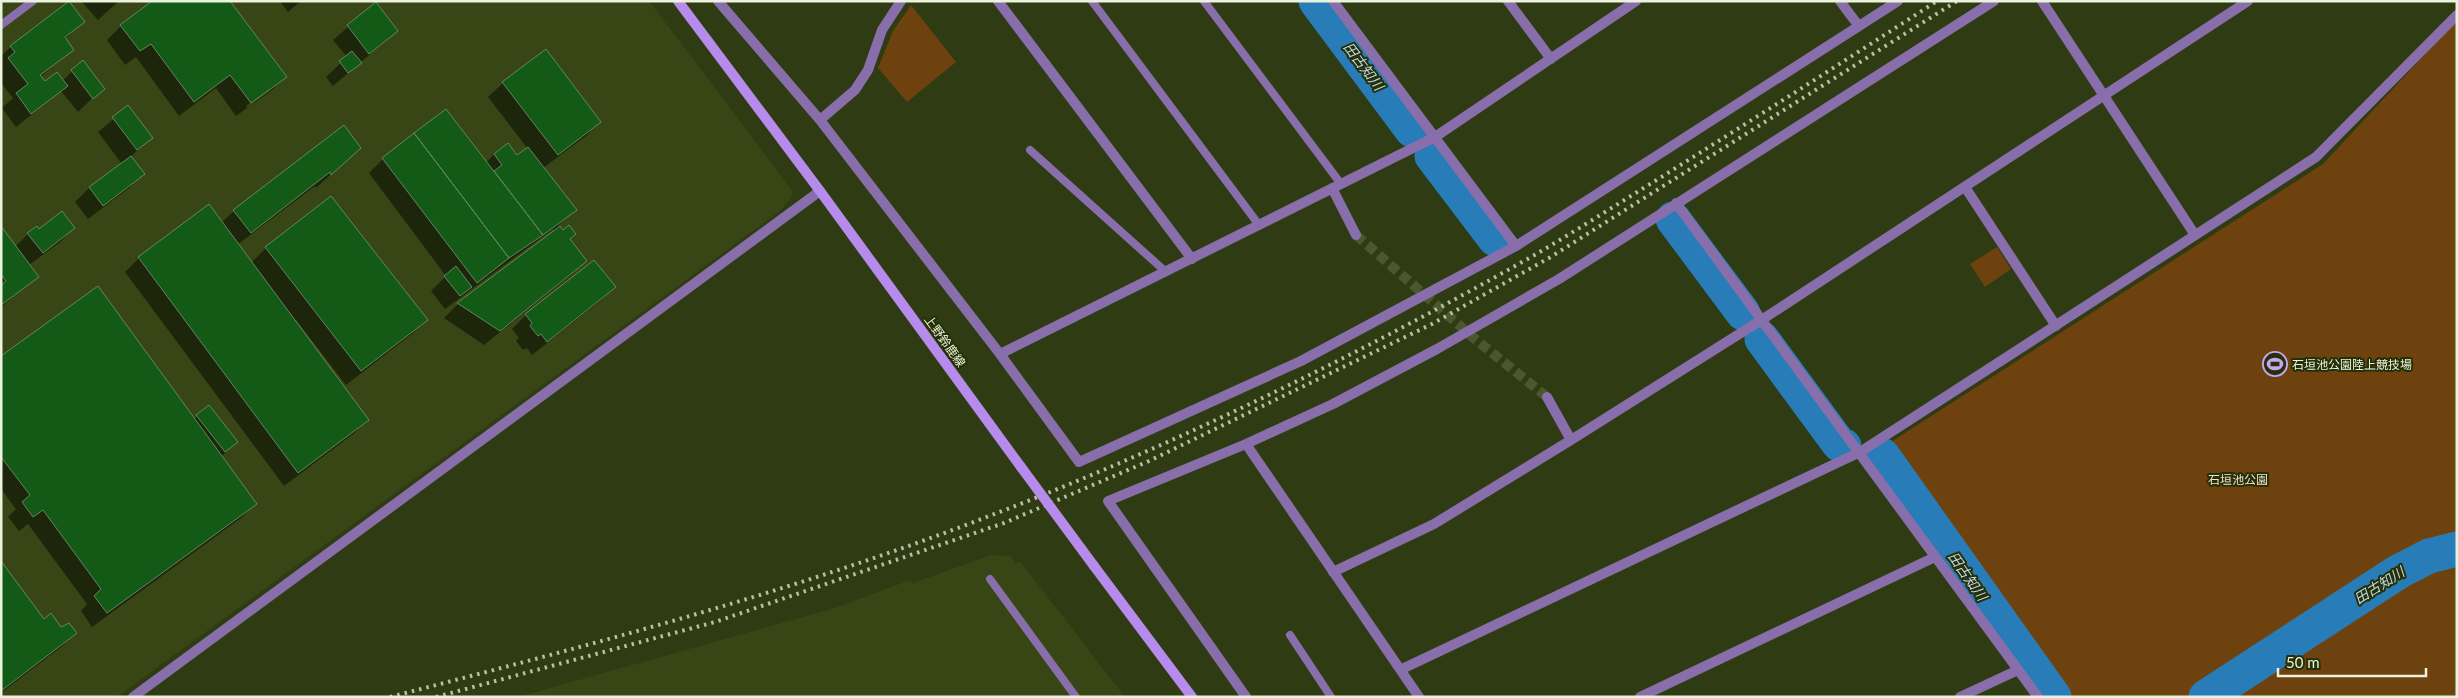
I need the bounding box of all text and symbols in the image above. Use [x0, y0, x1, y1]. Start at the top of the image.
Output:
water label: 田古知川 [1340, 39, 1389, 95]
street label: 上野鈴鹿線 [921, 312, 969, 370]
sports icon: 石垣池公園陸上競技場 [2262, 351, 2288, 377]
place label: 石垣池公園陸上競技場 [2292, 357, 2412, 372]
park label: 石垣池公園 [2208, 472, 2268, 487]
water label: 田古知川 [1945, 548, 1992, 605]
water label: 田古知川 [2351, 562, 2409, 607]
scale bar [2278, 646, 2426, 678]
text: 50 m [2286, 653, 2320, 671]

